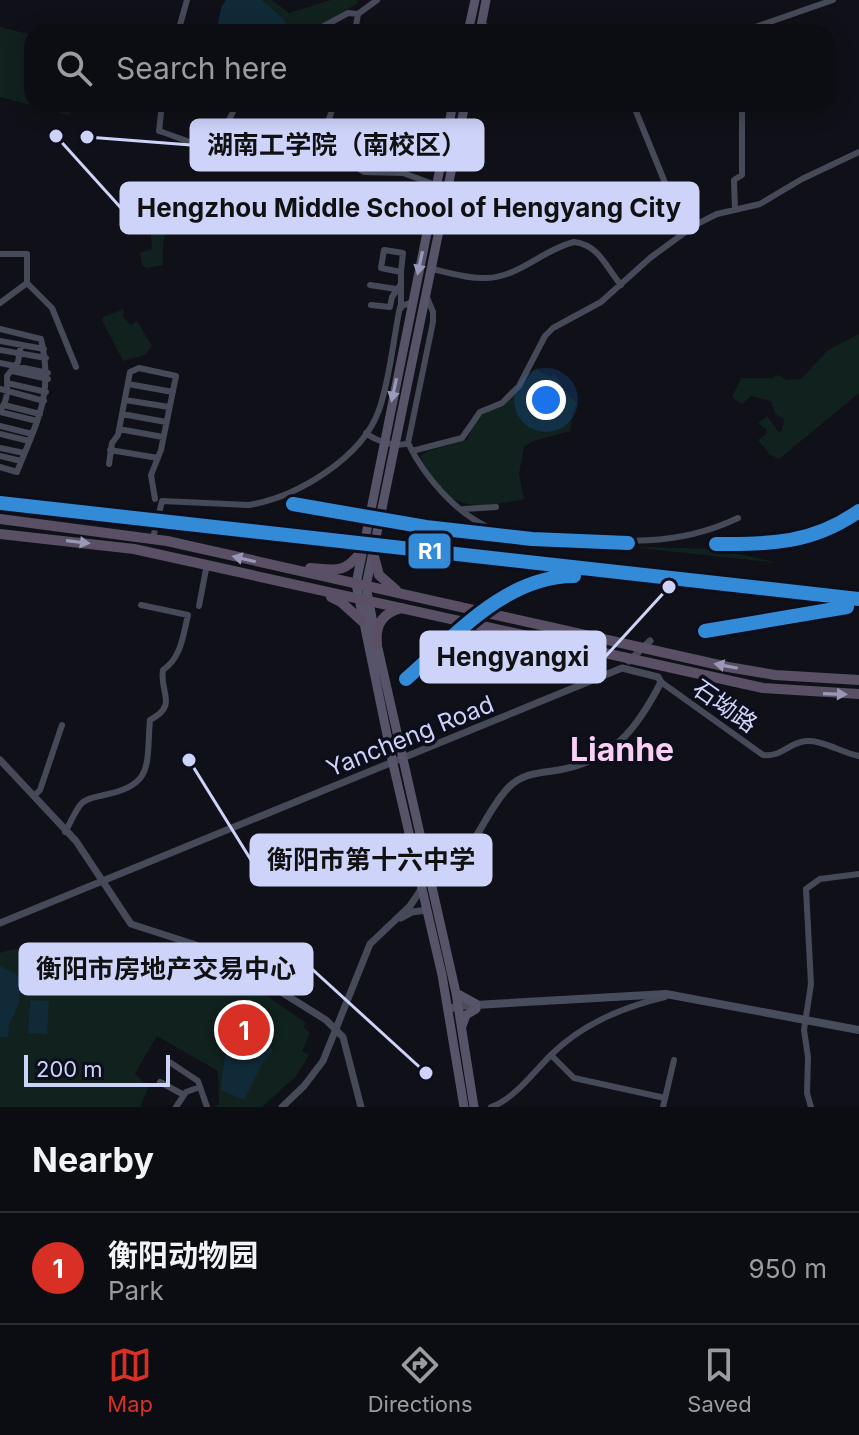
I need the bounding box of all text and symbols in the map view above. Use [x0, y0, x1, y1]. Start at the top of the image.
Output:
search box [24, 24, 835, 112]
icon: search [52, 46, 96, 90]
text: Search here [116, 50, 288, 86]
callout: 湖南工学院（南校区） [191, 120, 483, 170]
text: 湖南工学院（南校区） [207, 129, 467, 160]
callout: Hengzhou Middle School of Hengyang City [121, 183, 698, 233]
text: Hengzhou Middle School of Hengyang City [137, 192, 682, 223]
one-way arrow [414, 250, 426, 275]
one-way arrow [387, 378, 400, 403]
your location [526, 380, 566, 420]
line badge: R1 [407, 532, 452, 570]
one-way arrow [65, 536, 90, 549]
text: R1 [418, 538, 442, 564]
one-way arrow [232, 552, 257, 565]
callout: Hengyangxi [421, 632, 605, 682]
text: Hengyangxi [437, 641, 589, 672]
one-way arrow [713, 660, 738, 672]
street label: 石坳路 [687, 673, 763, 739]
one-way arrow [823, 687, 848, 700]
street label: Yancheng Road [322, 689, 498, 783]
district label: Lianhe [570, 730, 674, 769]
callout: 衡阳市第十六中学 [251, 835, 491, 885]
text: 衡阳市第十六中学 [267, 844, 475, 875]
callout: 衡阳市房地产交易中心 [20, 944, 312, 994]
text: 衡阳市房地产交易中心 [36, 953, 296, 984]
pin: 1 [218, 1000, 270, 1060]
scale bar [24, 1051, 170, 1087]
text: 200 m [36, 1056, 103, 1082]
text: Nearby [32, 1139, 154, 1180]
text: 衡阳动物园 [108, 1237, 258, 1273]
text: 1 [52, 1253, 64, 1284]
text: 950 m [749, 1253, 827, 1284]
text: Park [108, 1275, 164, 1306]
tab: Map [107, 1343, 153, 1417]
tab: Directions [368, 1343, 473, 1417]
tab: Saved [687, 1343, 752, 1417]

